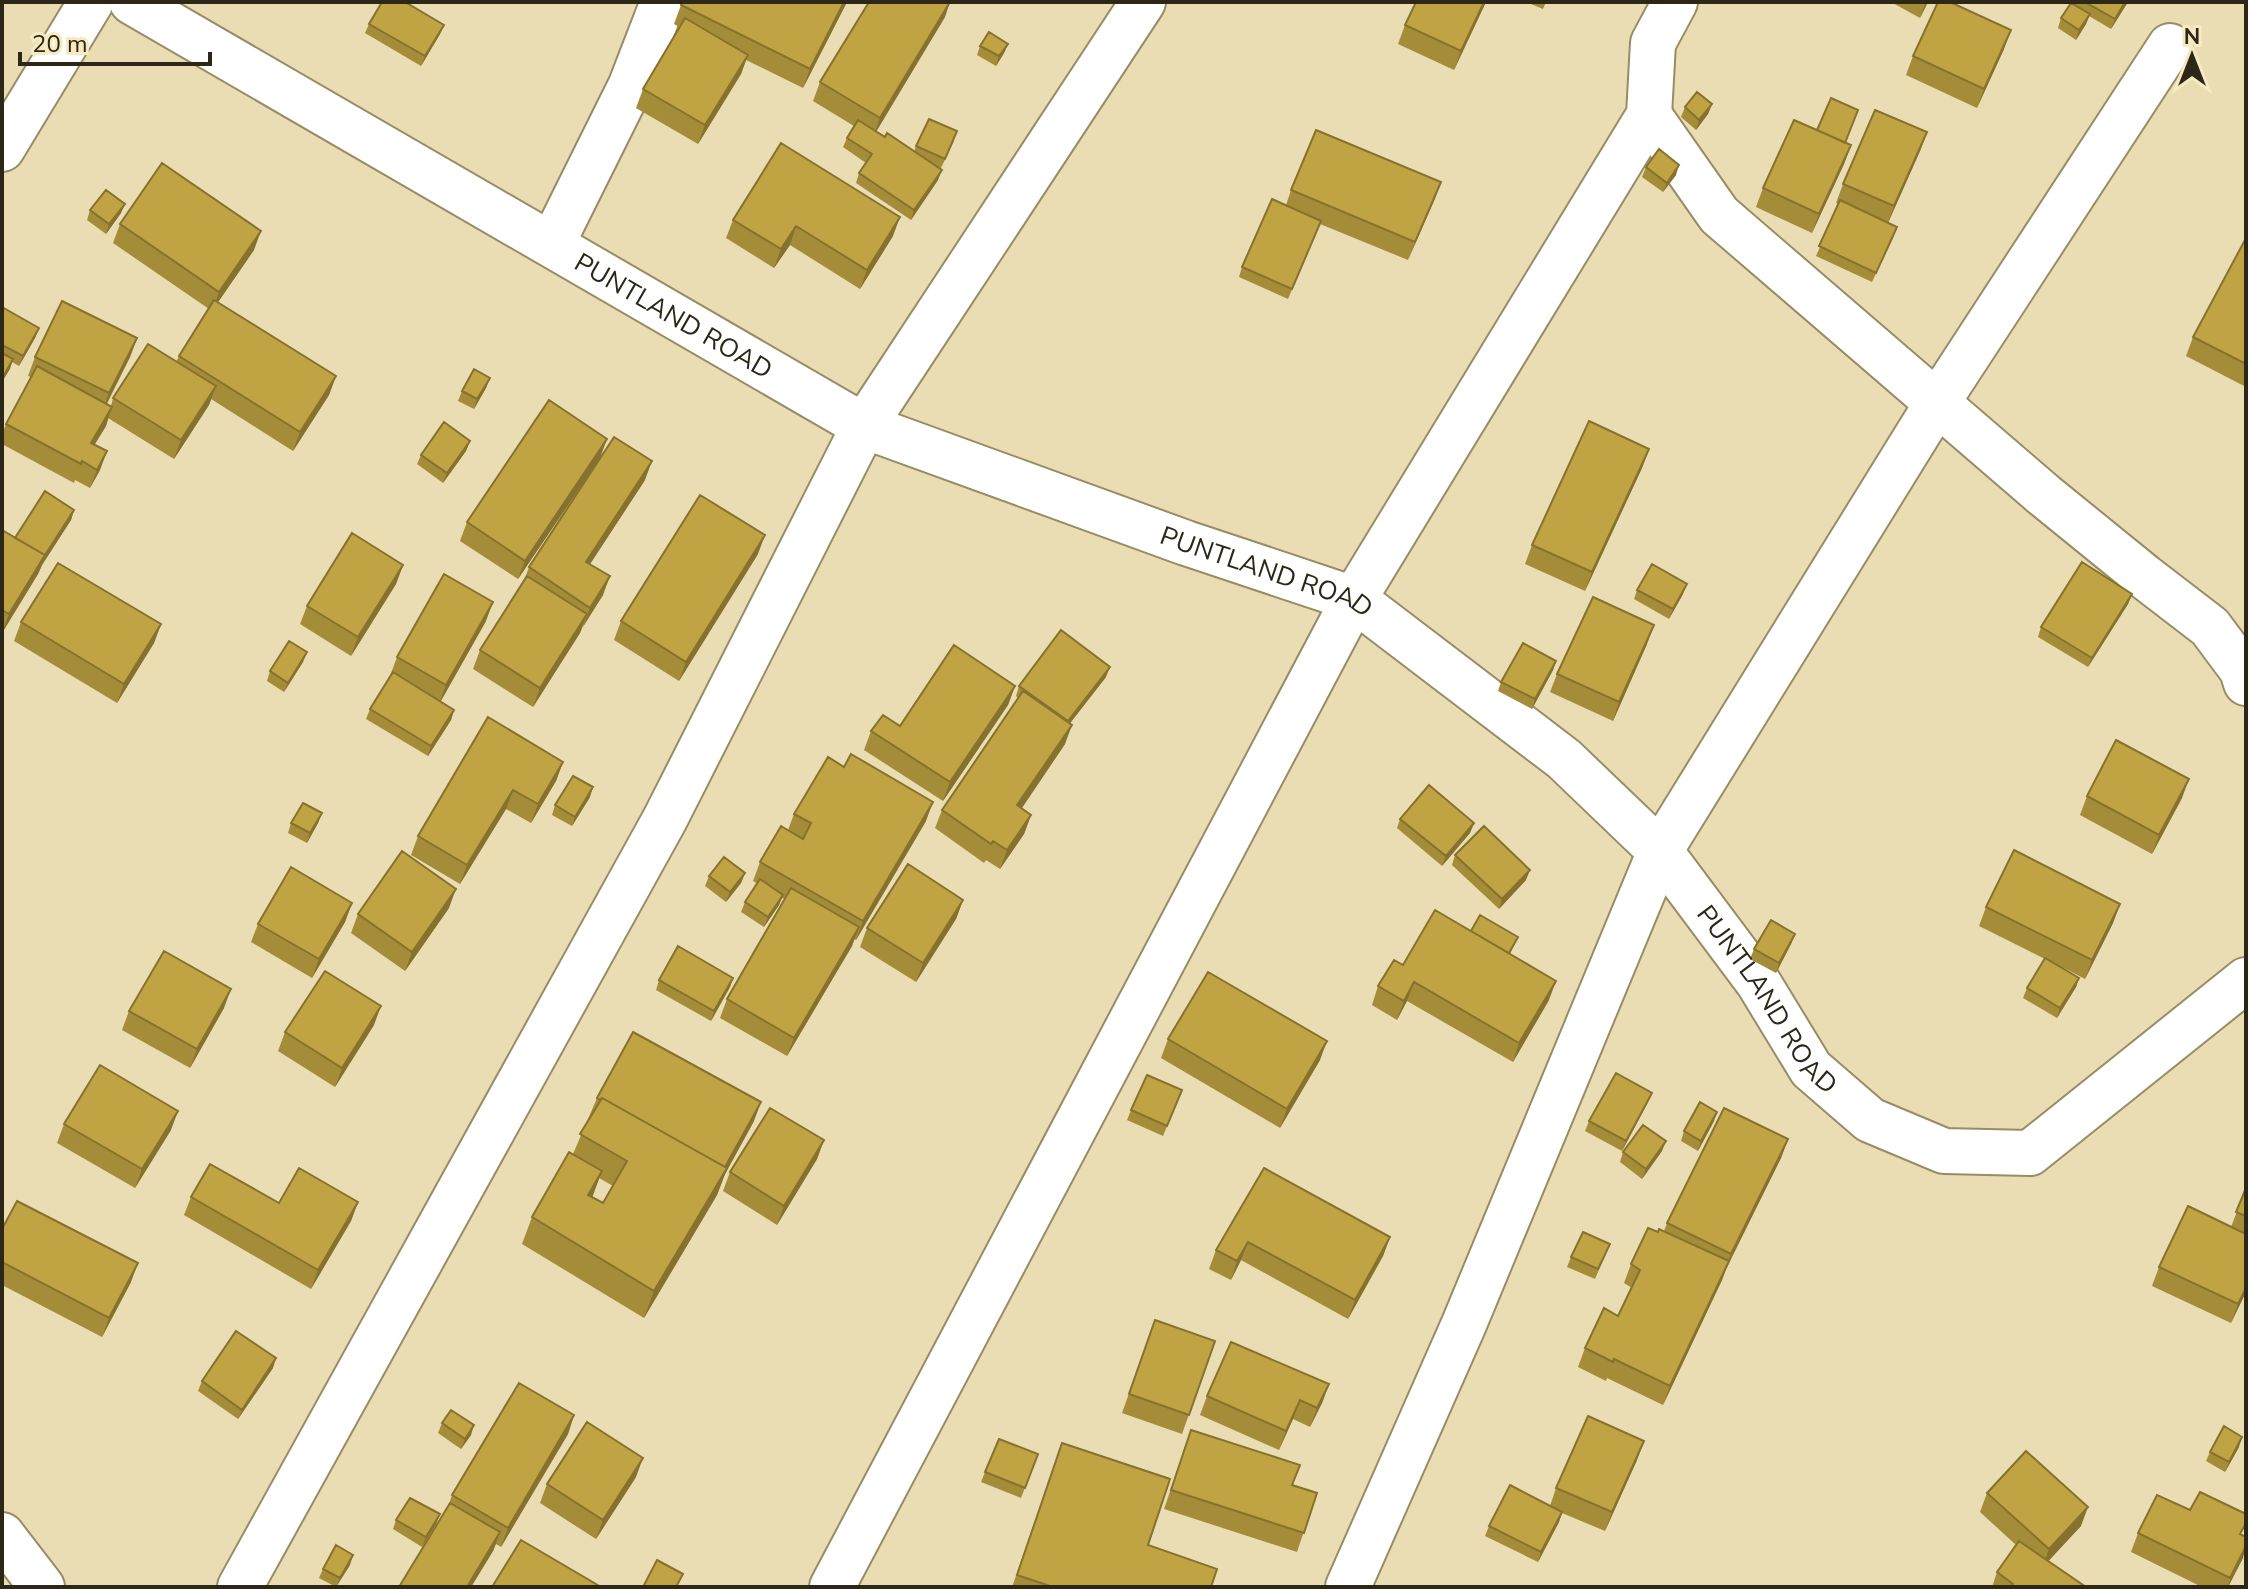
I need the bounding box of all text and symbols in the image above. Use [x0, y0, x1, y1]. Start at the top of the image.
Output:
scale bar [20, 16, 210, 66]
north arrow [2152, 16, 2232, 96]
text: N [2184, 22, 2200, 52]
text: 20 m [32, 28, 88, 60]
street label: PUNTLAND ROAD [568, 245, 779, 387]
street label: PUNTLAND ROAD [1155, 518, 1380, 625]
street label: PUNTLAND ROAD [1689, 898, 1844, 1102]

